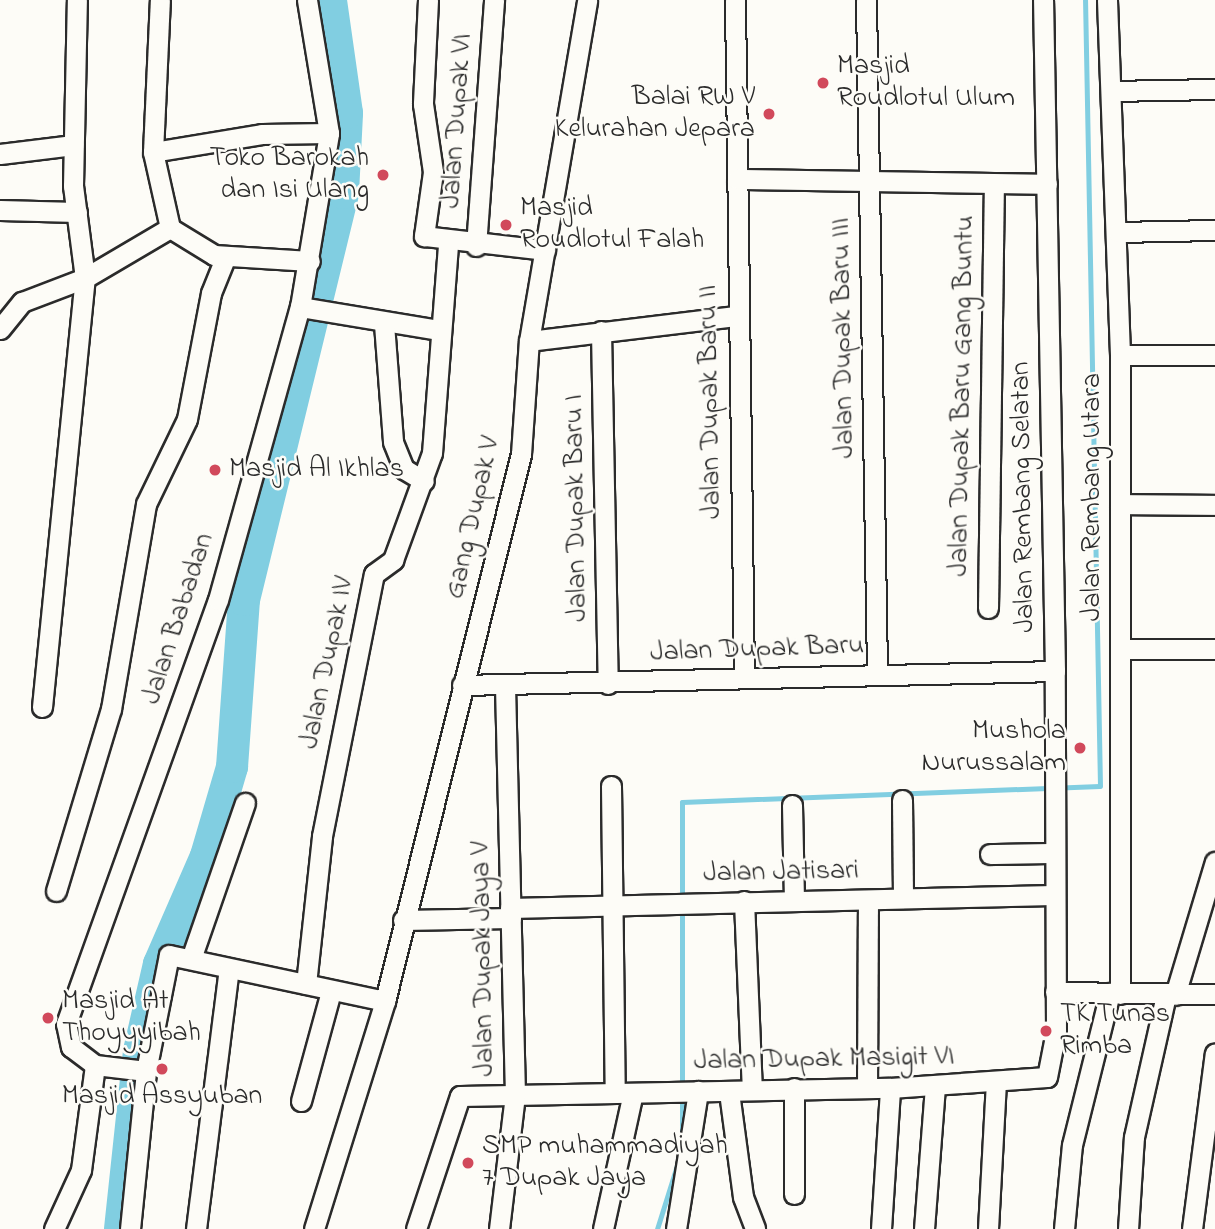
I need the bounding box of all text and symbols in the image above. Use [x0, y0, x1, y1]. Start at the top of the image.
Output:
street label: Jalan Dupak VI [435, 32, 481, 210]
place label: Masjid Roudlotul Ulum [837, 50, 1015, 116]
marker: Masjid Roudlotul Ulum [815, 75, 831, 91]
place label: Balai RW V Kelurahan Jepara [555, 81, 755, 147]
marker: Balai RW V Kelurahan Jepara [761, 106, 777, 122]
place label: Toko Barokah dan Isi Ulang [209, 142, 369, 208]
marker: Toko Barokah dan Isi Ulang [375, 167, 391, 183]
place label: Masjid Roudlotul Falah [520, 192, 704, 258]
street label: Jalan Dupak Baru Gang Buntu [943, 215, 983, 577]
marker: Masjid Roudlotul Falah [498, 217, 514, 233]
street label: Jalan Dupak Baru III [825, 217, 863, 459]
street label: Jalan Dupak Baru II [692, 285, 730, 519]
street label: Jalan Rembang Selatan [1005, 361, 1043, 633]
street label: Jalan Rembang Utara [1076, 373, 1110, 621]
street label: Jalan Dupak Baru I [558, 394, 596, 622]
street label: Gang Dupak V [439, 434, 509, 602]
place label: Masjid Al Ikhlas [229, 453, 404, 487]
marker: Masjid Al Ikhlas [207, 462, 223, 478]
street label: Jalan Babadan [136, 529, 222, 709]
street label: Jalan Dupak IV [293, 574, 363, 752]
street label: Jalan Dupak Baru [649, 629, 865, 671]
place label: Mushola Nurussalam [921, 715, 1066, 781]
marker: Mushola Nurussalam [1072, 740, 1088, 756]
street label: Jalan Dupak Jaya V [465, 841, 503, 1077]
street label: Jalan Jatisari [703, 855, 859, 891]
place label: Masjid At Thoyyyibah [62, 985, 201, 1051]
place label: TK Tunas Rimba [1060, 998, 1170, 1064]
marker: Masjid At Thoyyyibah [40, 1010, 56, 1026]
marker: TK Tunas Rimba [1038, 1023, 1054, 1039]
street label: Jalan Dupak Masigit VI [693, 1041, 955, 1079]
marker: Masjid Assyuban [154, 1061, 170, 1077]
place label: Masjid Assyuban [62, 1080, 262, 1114]
place label: SMP muhammadiyah 7 Dupak Jaya [482, 1130, 728, 1196]
marker: SMP muhammadiyah 7 Dupak Jaya [460, 1155, 476, 1171]

